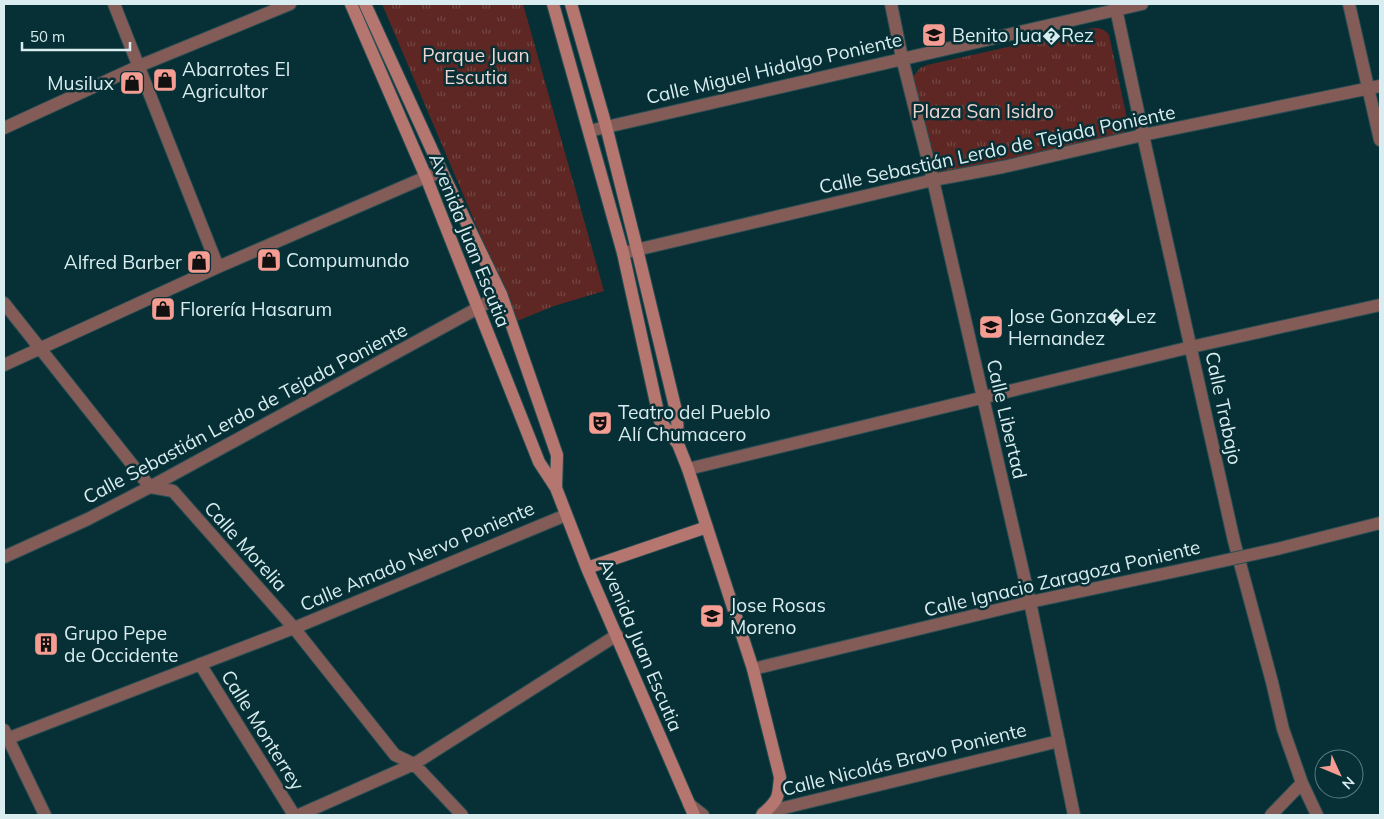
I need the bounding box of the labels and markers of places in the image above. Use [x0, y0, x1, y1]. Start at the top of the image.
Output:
school or university icon: Benito Jua�Rez [921, 22, 947, 48]
place label: Benito Jua�Rez [952, 23, 1094, 47]
place label: Abarrotes El Agricultor [182, 57, 290, 103]
shop icon: Abarrotes El Agricultor [152, 67, 178, 93]
shop icon: Musilux [119, 70, 145, 96]
place label: Musilux [47, 71, 114, 95]
shop icon: Compumundo [256, 247, 282, 273]
place label: Compumundo [286, 248, 409, 272]
shop icon: Alfred Barber [186, 249, 212, 275]
place label: Alfred Barber [64, 250, 182, 274]
shop icon: Florería Hasarum [150, 296, 176, 322]
place label: Florería Hasarum [180, 297, 332, 321]
place label: Jose Gonza�Lez Hernandez [1008, 304, 1156, 350]
school or university icon: Jose Gonza�Lez Hernandez [978, 314, 1004, 340]
place label: Teatro del Pueblo Alí Chumacero [618, 400, 771, 446]
theatre icon: Teatro del Pueblo Alí Chumacero [587, 410, 613, 436]
place label: Jose Rosas Moreno [730, 593, 826, 639]
school or university icon: Jose Rosas Moreno [699, 603, 725, 629]
place label: Grupo Pepe de Occidente [64, 621, 178, 667]
building icon: Grupo Pepe de Occidente [33, 631, 59, 657]

